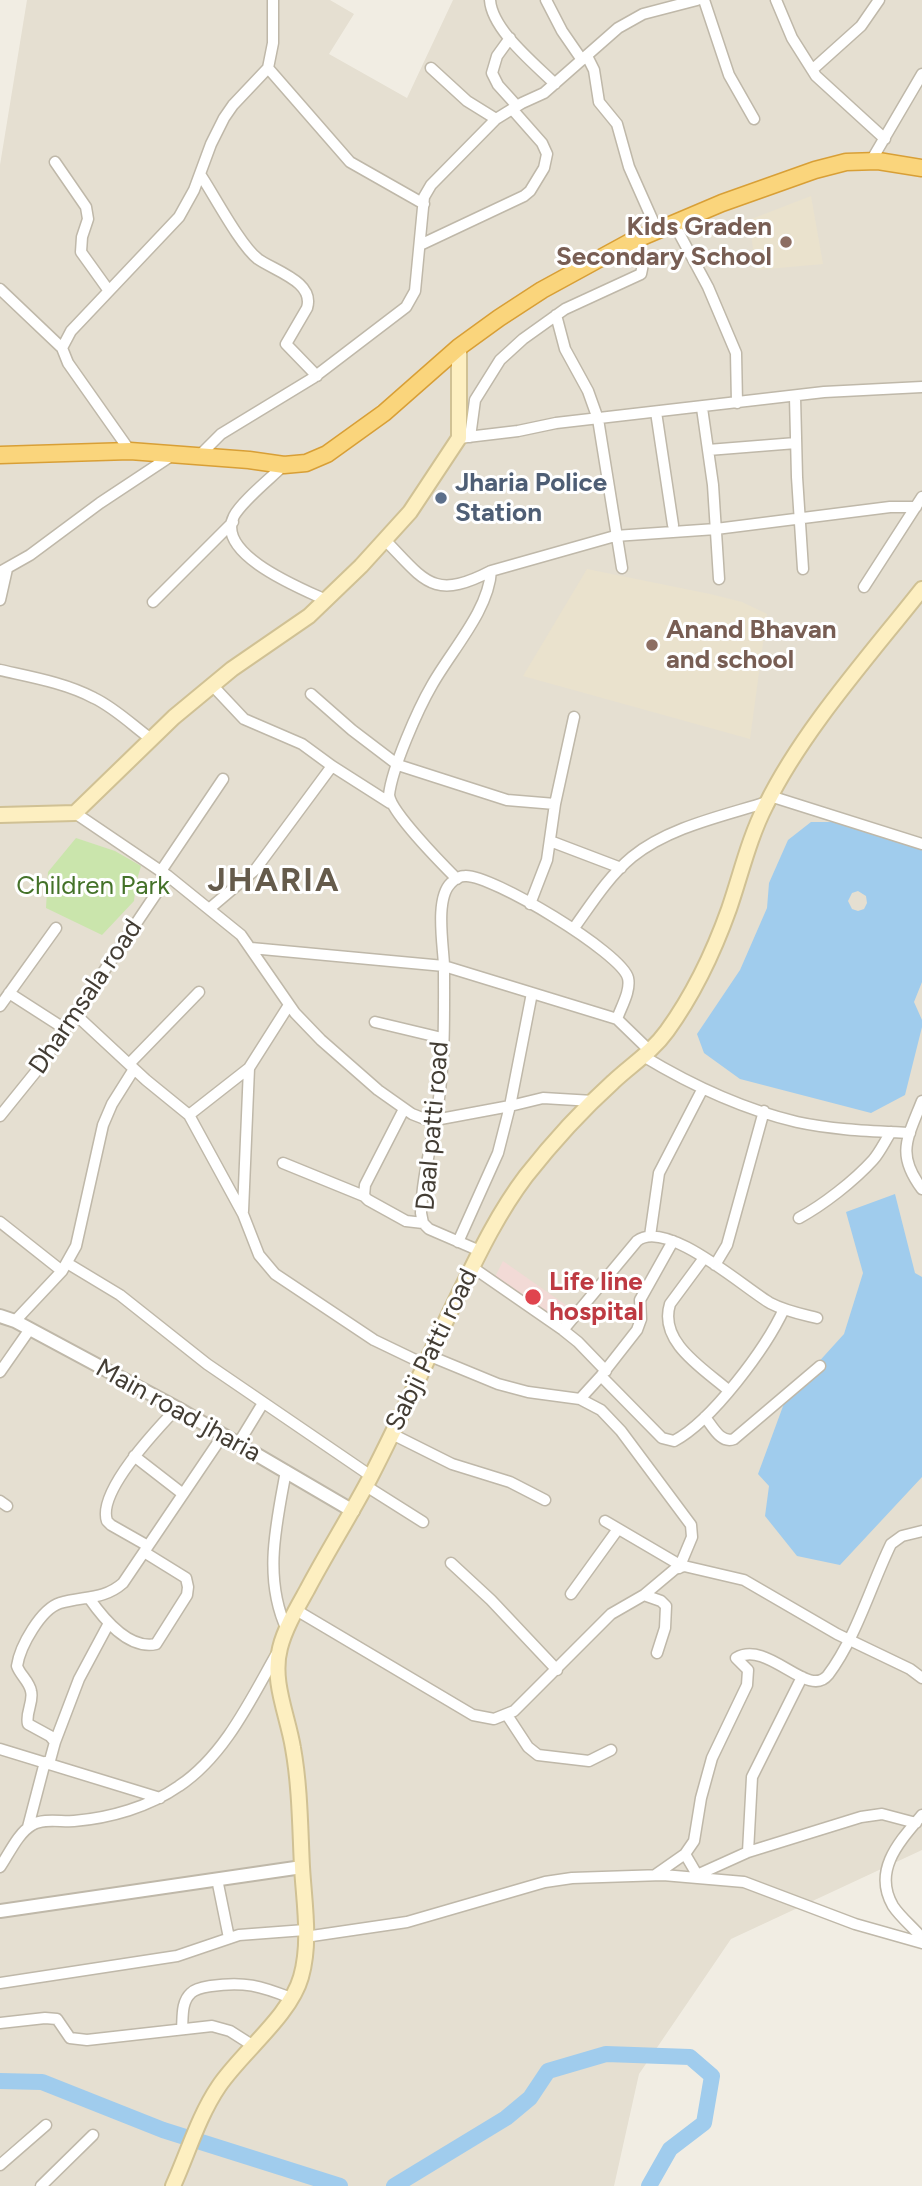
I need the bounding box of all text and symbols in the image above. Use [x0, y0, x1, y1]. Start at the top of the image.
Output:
place label: Kids Graden Secondary School [556, 211, 772, 272]
marker: Kids Graden Secondary School [778, 234, 794, 250]
place label: Jharia Police Station [455, 467, 607, 528]
marker: Jharia Police Station [433, 490, 449, 506]
place label: Anand Bhavan and school [666, 614, 837, 676]
marker: Anand Bhavan and school [644, 637, 660, 653]
district label: JHARIA [208, 861, 340, 901]
park label: Children Park [16, 870, 170, 902]
street label: Dharmsala road [23, 914, 149, 1080]
street label: Daal patti road [410, 1040, 456, 1212]
street label: Sabji Patti road [379, 1264, 485, 1436]
place label: Life line hospital [549, 1266, 644, 1328]
marker: Life line hospital [523, 1287, 543, 1307]
street label: Main road jharia [90, 1353, 266, 1469]

